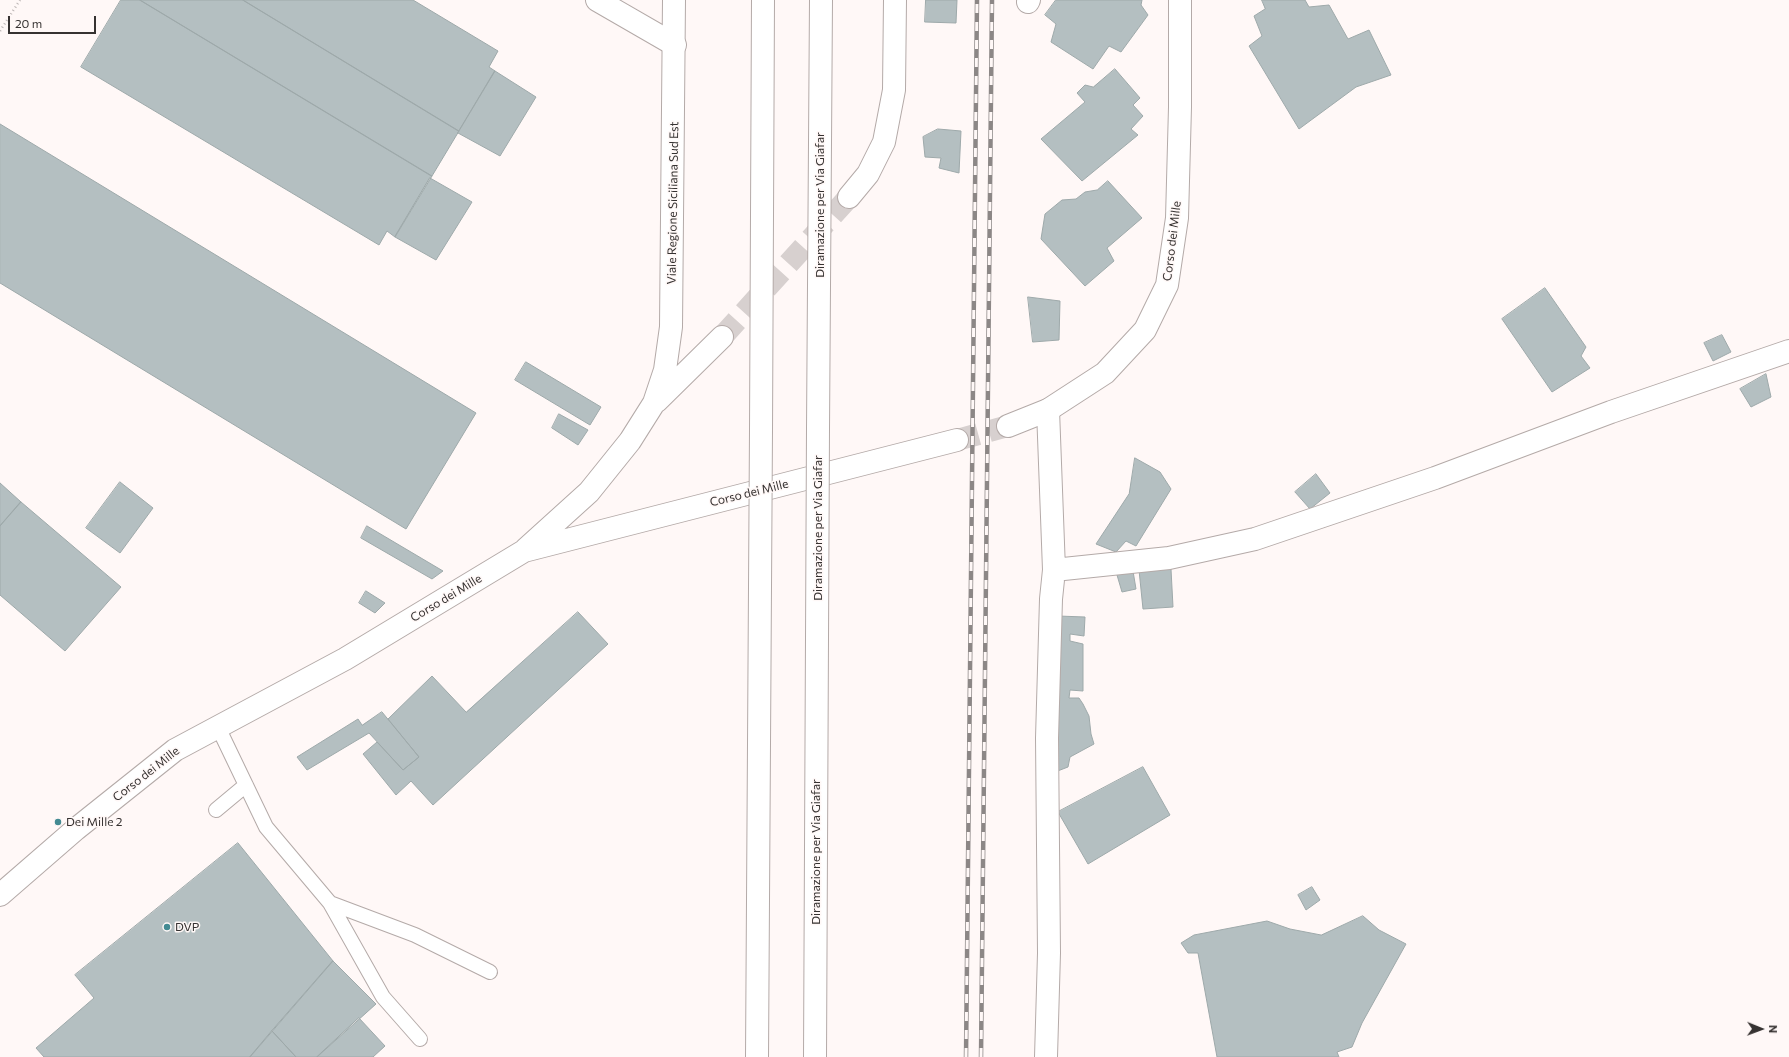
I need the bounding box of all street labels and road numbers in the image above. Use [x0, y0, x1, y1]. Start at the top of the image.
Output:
street label: Viale Regione Siciliana Sud Est [664, 121, 682, 285]
street label: Diramazione per Via Giafar [813, 132, 827, 278]
street label: Corso dei Mille [1160, 200, 1184, 282]
street label: Diramazione per Via Giafar [811, 455, 825, 601]
street label: Corso dei Mille [708, 476, 790, 510]
street label: Corso dei Mille [408, 571, 484, 625]
street label: Corso dei Mille [110, 744, 182, 804]
street label: Diramazione per Via Giafar [809, 779, 823, 925]

